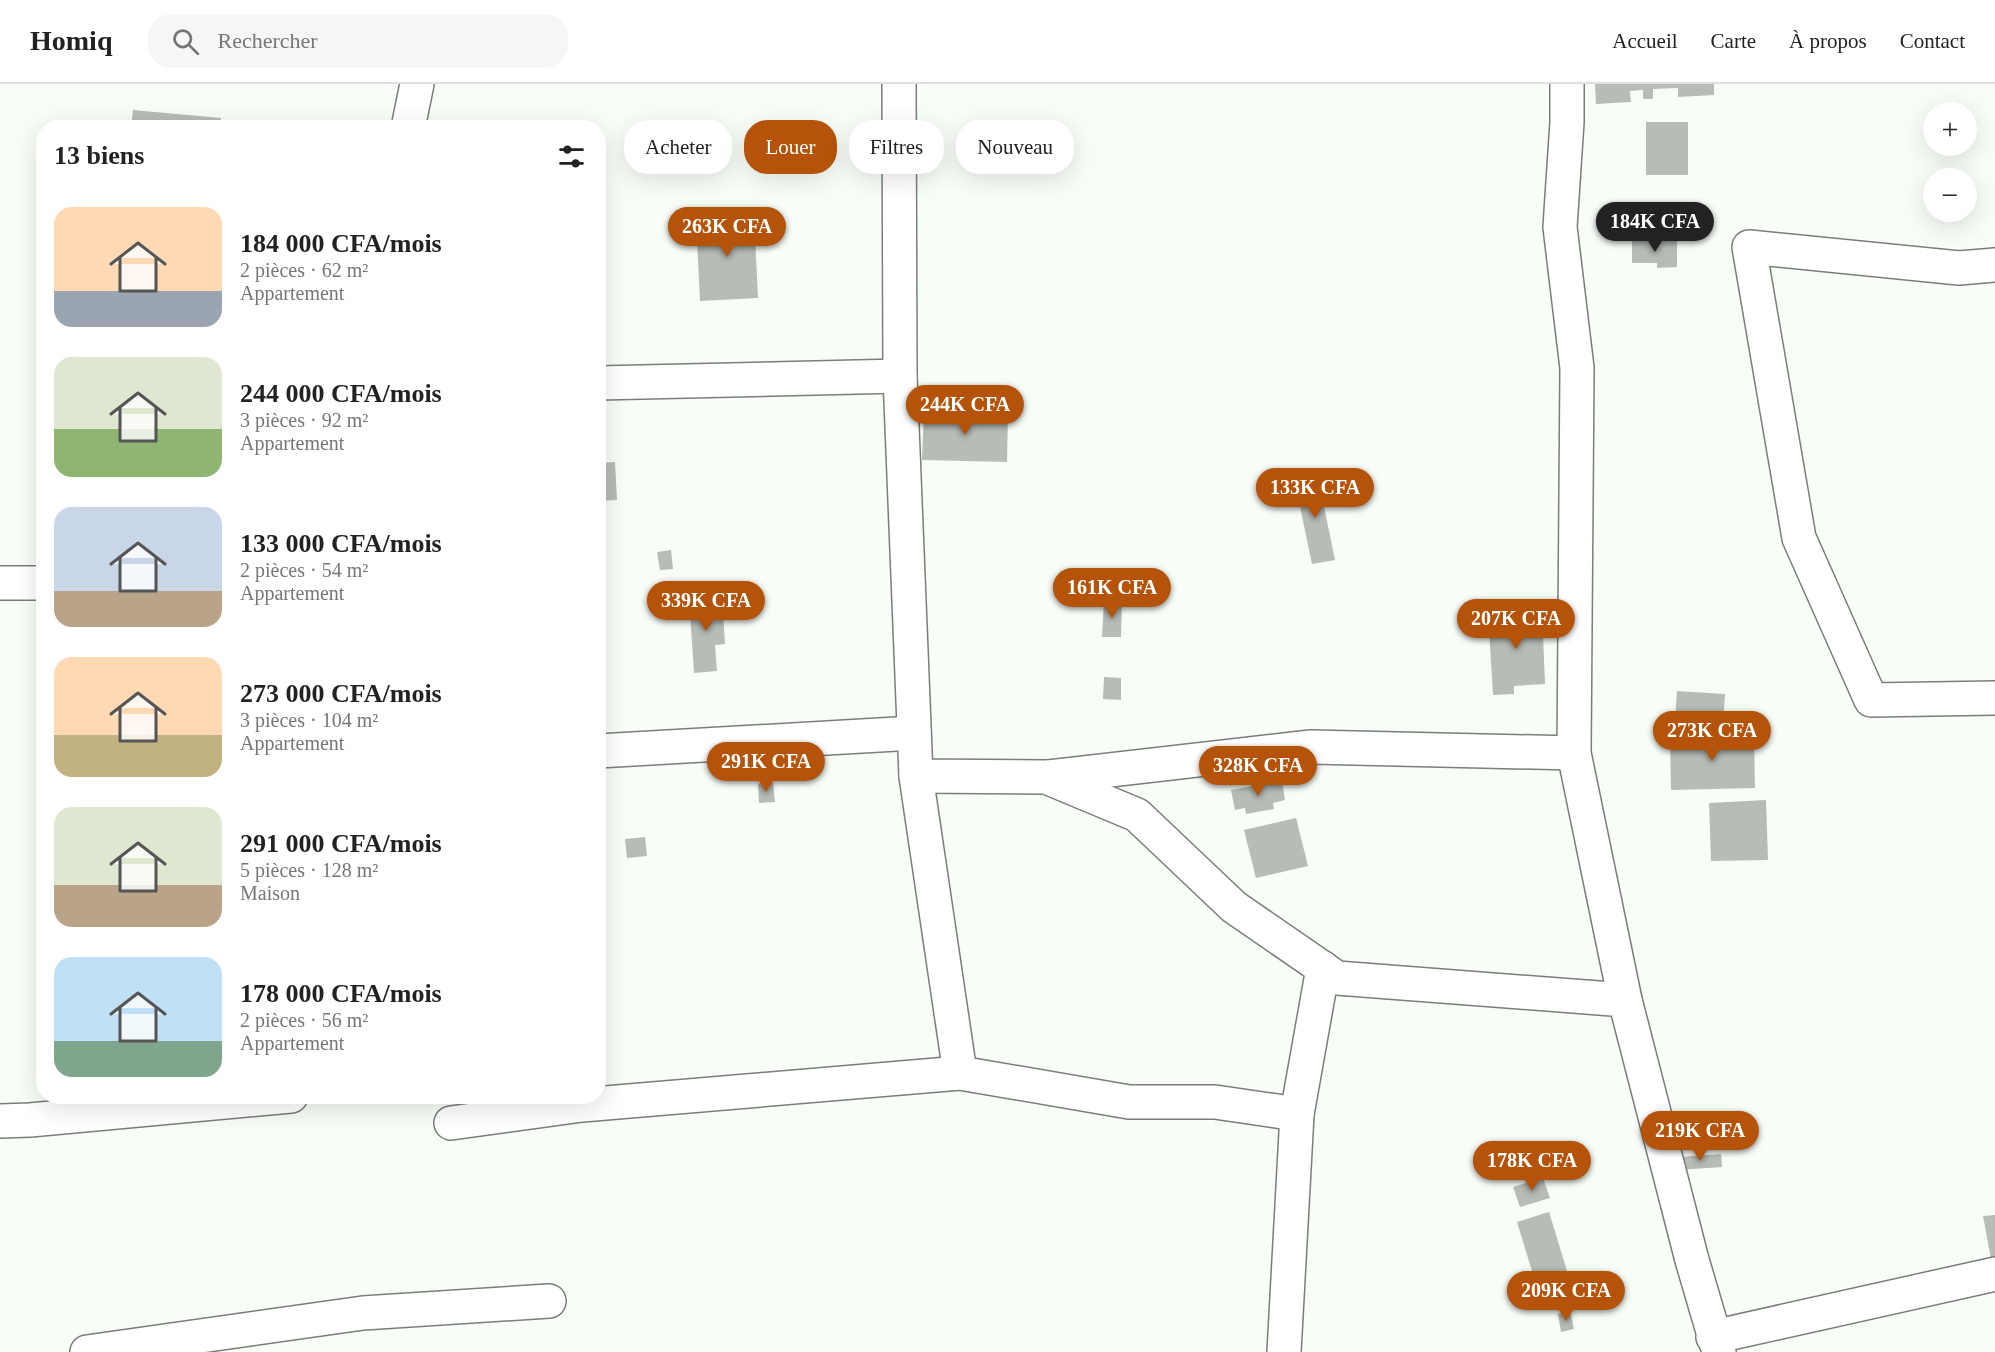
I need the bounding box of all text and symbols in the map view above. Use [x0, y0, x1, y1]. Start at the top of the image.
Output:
search box [148, 14, 568, 68]
text: Homiq [30, 25, 112, 56]
icon: search [169, 25, 202, 58]
text: Rechercher [217, 28, 318, 53]
text: Accueil [1612, 29, 1678, 53]
text: Carte [1711, 29, 1756, 53]
text: À propos [1789, 29, 1867, 53]
text: Contact [1900, 29, 1965, 53]
map controls [1923, 102, 1977, 222]
button: + [1923, 102, 1977, 156]
chip: Acheter [624, 120, 732, 174]
chip: Louer [744, 120, 837, 174]
chip: Filtres [849, 120, 944, 174]
chip: Nouveau [956, 120, 1074, 174]
icon: filters [555, 140, 588, 173]
text: 13 biens [54, 141, 144, 170]
button: − [1923, 168, 1977, 222]
pin: 184K CFA [1593, 202, 1717, 253]
pin: 263K CFA [665, 207, 789, 258]
text: 184K CFA [1610, 210, 1700, 232]
text: 263K CFA [682, 215, 772, 237]
text: 184 000 CFA/mois [240, 229, 442, 258]
icon: home [102, 231, 174, 303]
text: 2 pièces · 62 m² [240, 259, 368, 281]
text: Appartement [240, 282, 344, 304]
text: 244 000 CFA/mois [240, 379, 442, 408]
icon: home [102, 381, 174, 453]
pin: 244K CFA [903, 385, 1027, 436]
text: 244K CFA [920, 393, 1010, 415]
text: 3 pièces · 92 m² [240, 409, 368, 431]
text: Appartement [240, 432, 344, 454]
pin: 133K CFA [1253, 468, 1377, 519]
text: 133K CFA [1270, 476, 1360, 498]
text: 133 000 CFA/mois [240, 529, 442, 558]
icon: home [102, 531, 174, 603]
text: 2 pièces · 54 m² [240, 559, 368, 581]
pin: 161K CFA [1050, 568, 1174, 619]
text: 161K CFA [1067, 576, 1157, 598]
pin: 339K CFA [644, 581, 768, 632]
text: Appartement [240, 582, 344, 604]
text: 339K CFA [661, 589, 751, 611]
pin: 207K CFA [1454, 599, 1578, 650]
text: 207K CFA [1471, 607, 1561, 629]
text: 273 000 CFA/mois [240, 679, 442, 708]
icon: home [102, 681, 174, 753]
text: 3 pièces · 104 m² [240, 709, 378, 731]
pin: 273K CFA [1650, 711, 1774, 762]
text: 273K CFA [1667, 719, 1757, 741]
text: Appartement [240, 732, 344, 754]
pin: 291K CFA [704, 742, 828, 793]
pin: 328K CFA [1196, 746, 1320, 797]
text: 291K CFA [721, 750, 811, 772]
text: 328K CFA [1213, 754, 1303, 776]
text: 291 000 CFA/mois [240, 829, 442, 858]
icon: home [102, 831, 174, 903]
text: 5 pièces · 128 m² [240, 859, 378, 881]
text: Maison [240, 882, 300, 904]
text: 178 000 CFA/mois [240, 979, 442, 1008]
icon: home [102, 981, 174, 1053]
text: 2 pièces · 56 m² [240, 1009, 368, 1031]
text: Appartement [240, 1032, 344, 1054]
pin: 219K CFA [1638, 1111, 1762, 1162]
text: 219K CFA [1655, 1119, 1745, 1141]
pin: 178K CFA [1470, 1141, 1594, 1192]
text: 178K CFA [1487, 1149, 1577, 1171]
pin: 209K CFA [1504, 1271, 1628, 1322]
text: 209K CFA [1521, 1279, 1611, 1301]

